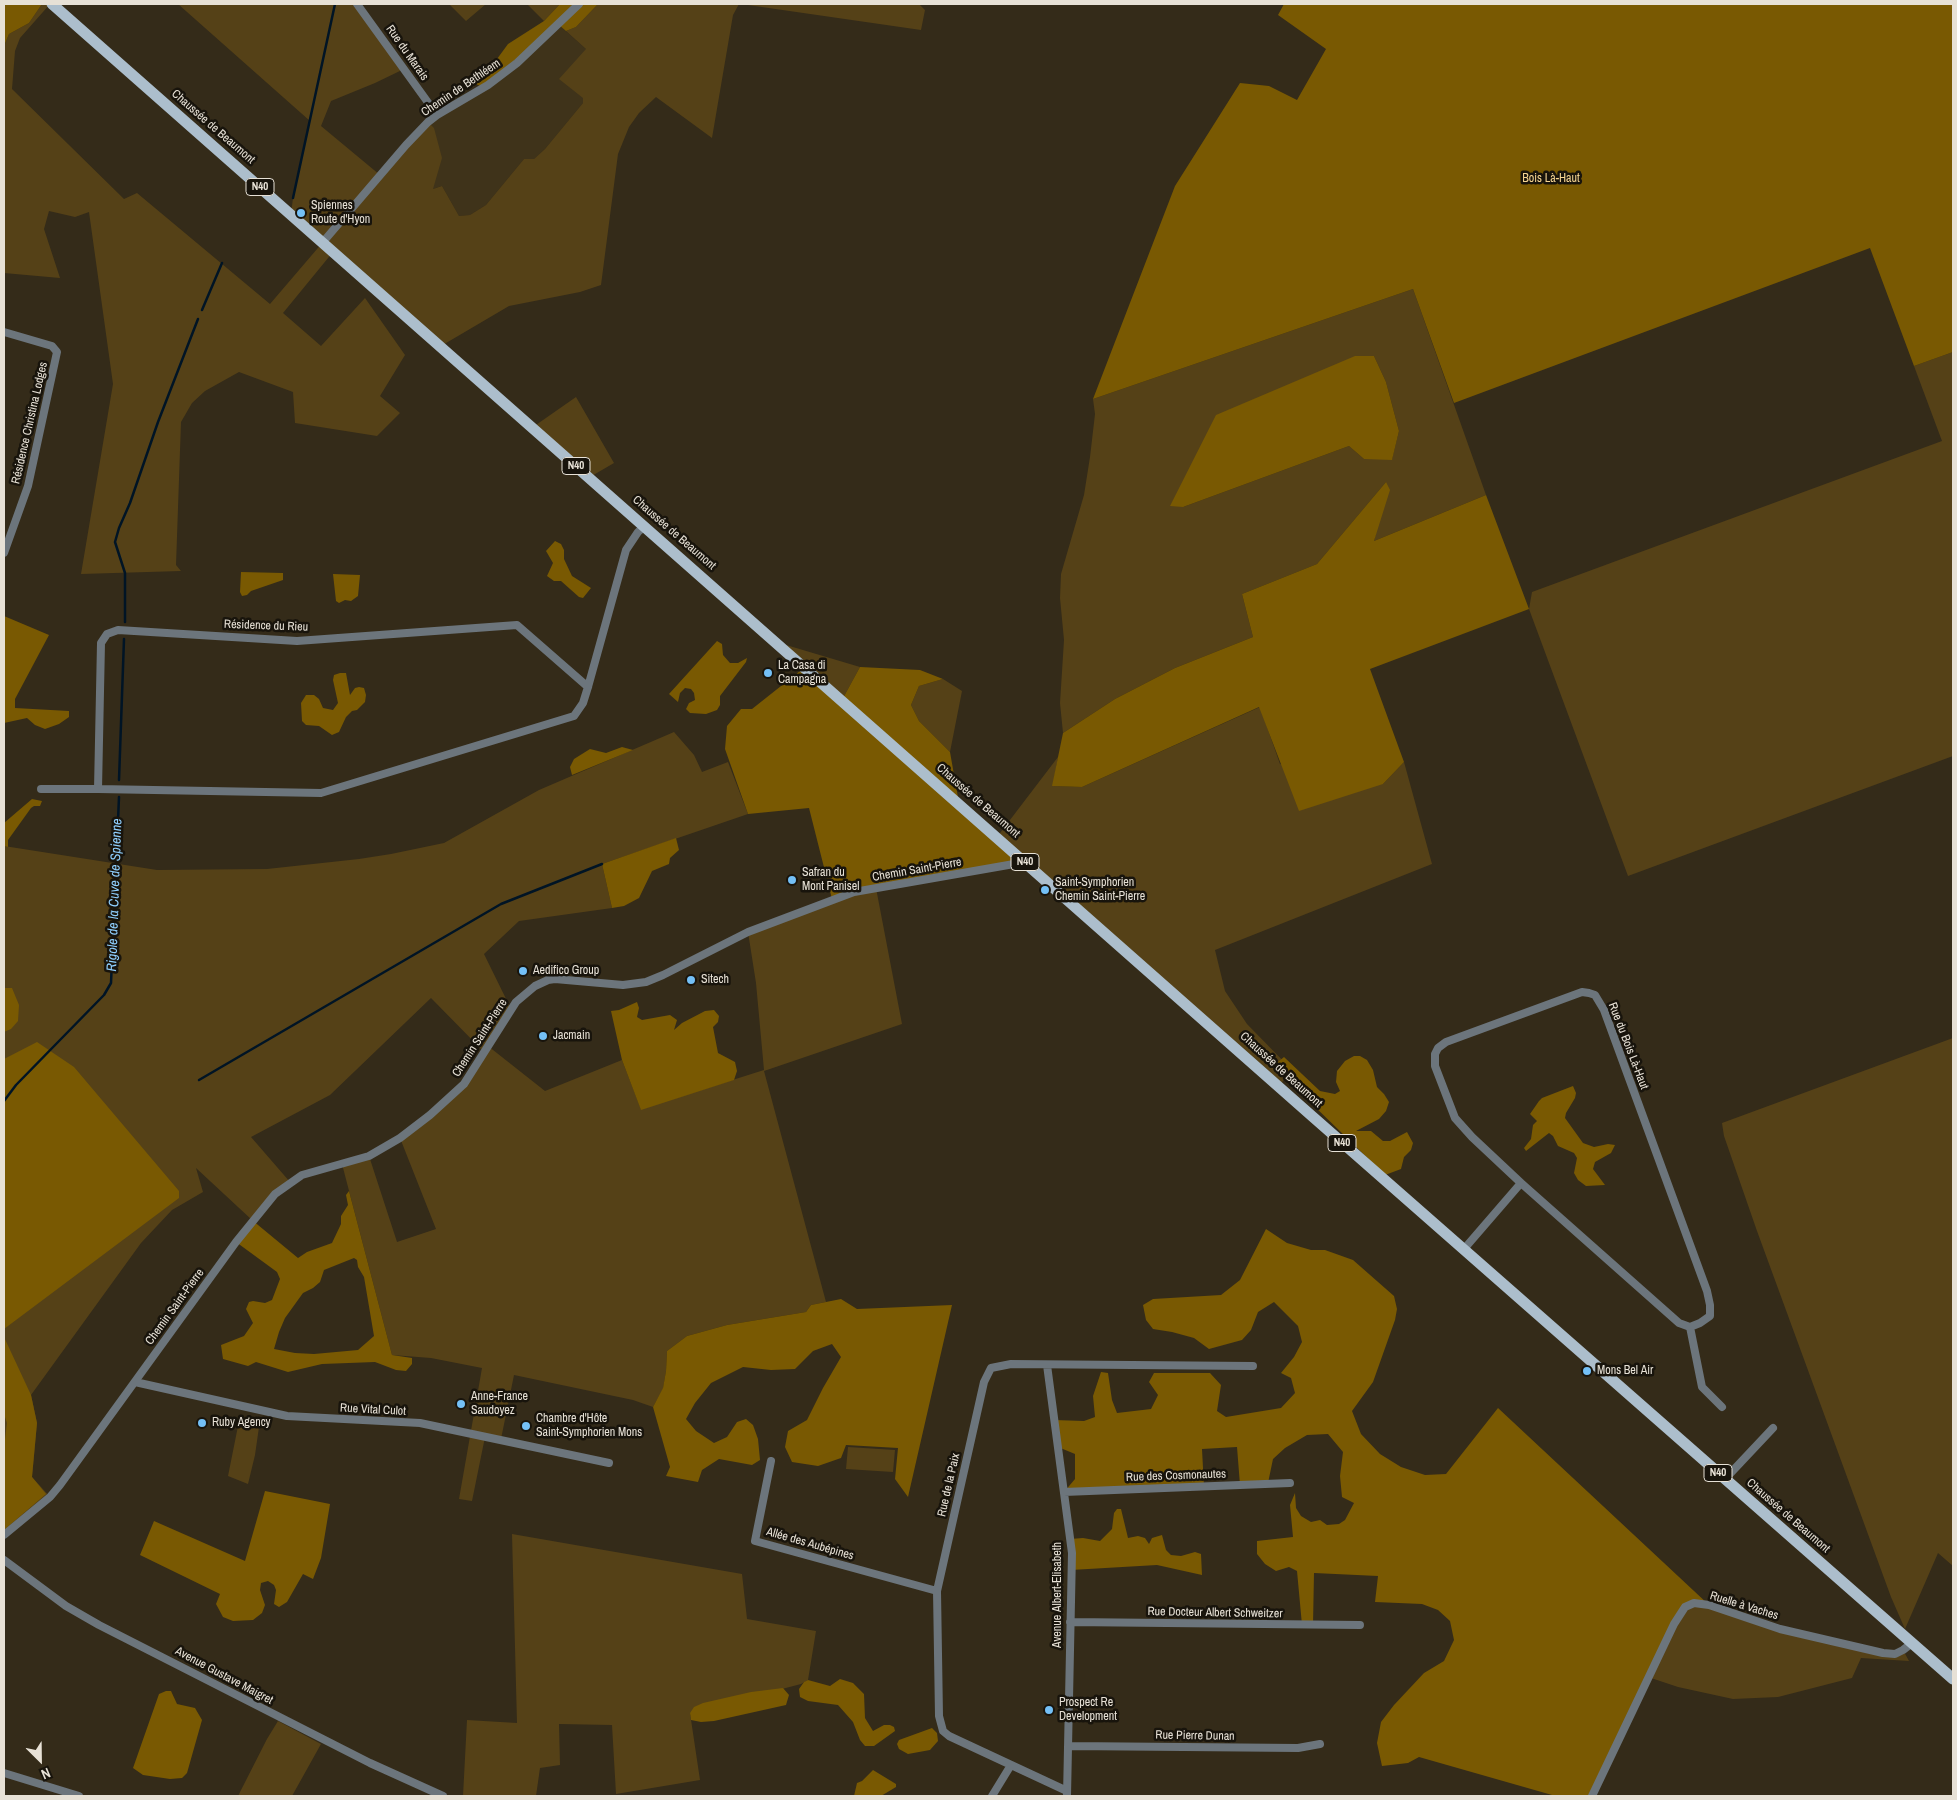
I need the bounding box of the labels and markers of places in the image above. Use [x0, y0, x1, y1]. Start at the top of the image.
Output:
place label: Spiennes Route d'Hyon [311, 199, 370, 227]
marker: Spiennes Route d'Hyon [295, 207, 307, 219]
place label: La Casa di Campagna [778, 659, 826, 687]
marker: La Casa di Campagna [762, 667, 774, 679]
place label: Safran du Mont Panisel [802, 866, 859, 894]
marker: Safran du Mont Panisel [786, 874, 798, 886]
place label: Saint-Symphorien Chemin Saint-Pierre [1055, 876, 1145, 904]
marker: Saint-Symphorien Chemin Saint-Pierre [1039, 884, 1051, 896]
place label: Aedifico Group [533, 964, 599, 978]
marker: Aedifico Group [517, 965, 529, 977]
place label: Sitech [701, 973, 729, 987]
marker: Sitech [685, 974, 697, 986]
place label: Jacmain [553, 1029, 590, 1043]
marker: Jacmain [537, 1030, 549, 1042]
place label: Mons Bel Air [1597, 1364, 1653, 1378]
marker: Mons Bel Air [1581, 1365, 1593, 1377]
place label: Anne-France Saudoyez [471, 1390, 528, 1418]
marker: Anne-France Saudoyez [455, 1398, 467, 1410]
place label: Chambre d'Hôte Saint-Symphorien Mons [536, 1412, 642, 1440]
place label: Ruby Agency [212, 1416, 271, 1430]
marker: Ruby Agency [196, 1417, 208, 1429]
marker: Chambre d'Hôte Saint-Symphorien Mons [520, 1420, 532, 1432]
place label: Prospect Re Development [1059, 1696, 1117, 1724]
marker: Prospect Re Development [1043, 1704, 1055, 1716]

